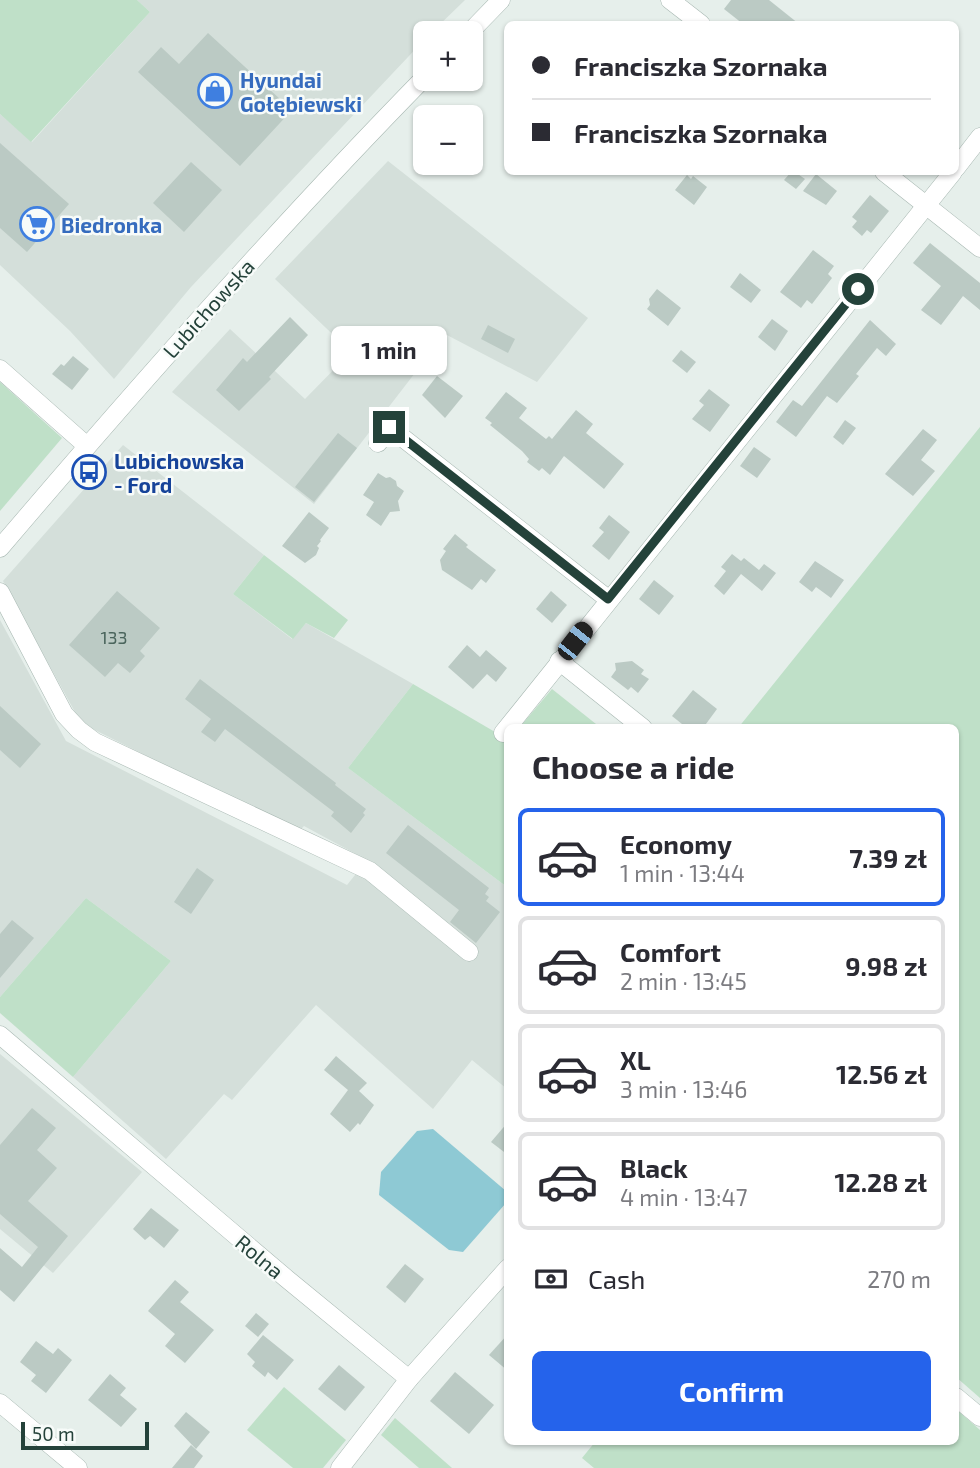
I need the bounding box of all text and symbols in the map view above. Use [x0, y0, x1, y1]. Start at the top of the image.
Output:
map controls [413, 21, 483, 175]
button: + [413, 21, 483, 91]
text: Franciszka Szornaka [574, 50, 828, 81]
place label: Hyundai Gołębiewski [240, 67, 362, 116]
shop icon: Hyundai Gołębiewski [196, 72, 234, 110]
button: − [413, 105, 483, 175]
text: Franciszka Szornaka [574, 117, 828, 148]
supermarket icon: Biedronka [18, 205, 56, 243]
place label: Biedronka [61, 212, 162, 237]
street label: Lubichowska [157, 253, 259, 363]
route start [842, 273, 874, 305]
callout: 1 min [331, 326, 447, 374]
text: 1 min [361, 336, 417, 364]
route end [373, 411, 405, 443]
place label: Lubichowska - Ford [114, 448, 244, 497]
bus stop icon: Lubichowska - Ford [70, 453, 108, 491]
car [554, 618, 597, 664]
house number: 133 [100, 626, 128, 648]
text: Choose a ride [532, 747, 735, 785]
icon: car [536, 826, 599, 889]
text: Economy [620, 828, 732, 859]
text: 7.39 zł [849, 842, 927, 873]
text: 1 min · 13:44 [620, 859, 745, 887]
icon: car [536, 934, 599, 997]
text: Comfort [620, 936, 721, 967]
text: 9.98 zł [845, 950, 927, 981]
text: 2 min · 13:45 [620, 967, 747, 995]
icon: car [536, 1042, 599, 1105]
text: XL [620, 1044, 651, 1075]
text: 12.56 zł [836, 1058, 927, 1089]
text: 3 min · 13:46 [620, 1075, 748, 1103]
icon: car [536, 1150, 599, 1213]
text: Black [620, 1152, 688, 1183]
text: 12.28 zł [834, 1166, 927, 1197]
text: 4 min · 13:47 [620, 1183, 747, 1211]
street label: Rolna [231, 1229, 289, 1283]
icon: cash [532, 1260, 570, 1298]
text: Cash [588, 1263, 645, 1294]
text: 270 m [867, 1265, 931, 1293]
button: Confirm [532, 1351, 931, 1431]
scale bar [21, 1419, 149, 1451]
text: 50 m [32, 1422, 75, 1445]

